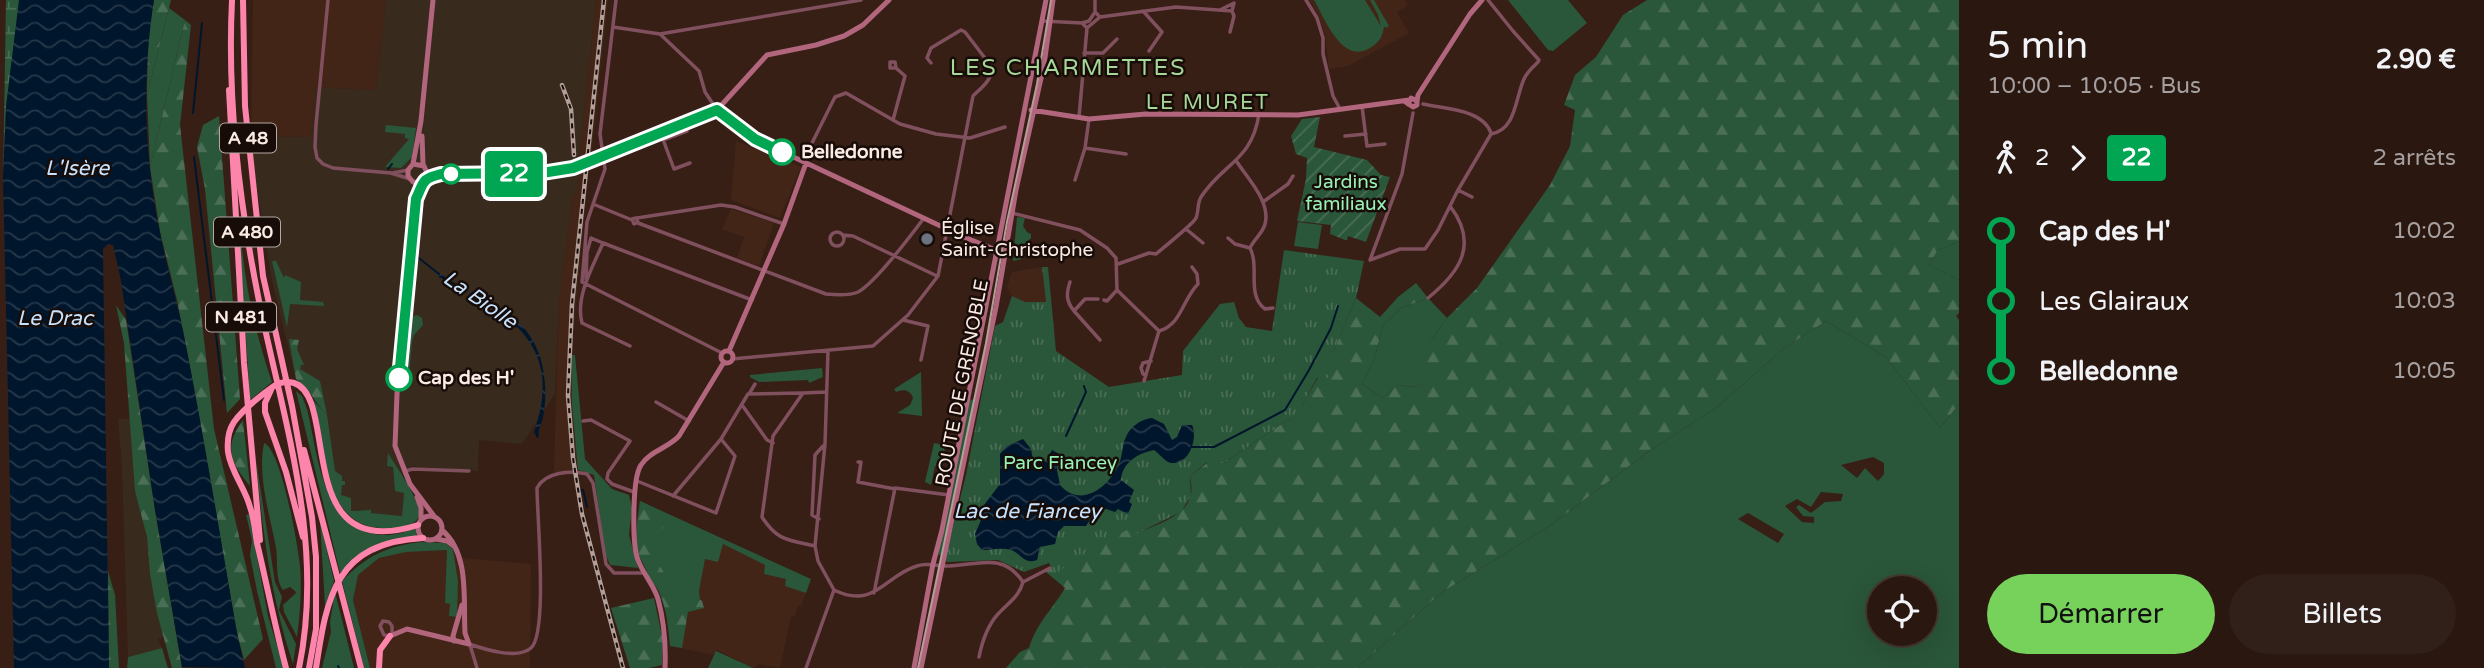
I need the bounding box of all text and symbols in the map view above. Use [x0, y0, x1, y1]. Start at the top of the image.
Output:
text: 5 min [1987, 23, 2088, 69]
text: 2.90 € [2376, 44, 2456, 75]
district label: LES CHARMETTES [950, 54, 1186, 82]
text: 10:00 – 10:05 · Bus [1987, 72, 2201, 100]
district label: LE MURET [1146, 90, 1270, 115]
road number: A 48 [220, 124, 276, 153]
marker: Belledonne [769, 139, 795, 165]
icon: walk [1987, 139, 2025, 177]
icon: forward [2059, 139, 2097, 177]
place label: Belledonne [801, 141, 903, 163]
text: 22 [2121, 143, 2152, 172]
text: 2 [2035, 144, 2049, 172]
text: 2 arrêts [2373, 144, 2456, 172]
line badge: 22 [482, 151, 546, 197]
water label: L'Isère [45, 156, 110, 181]
text: 22 [499, 159, 529, 188]
unlabelled marker [441, 164, 461, 184]
park label: Jardins familiaux [1305, 171, 1387, 215]
text: Cap des H' [2039, 216, 2171, 247]
place label: Église Saint-Christophe [941, 217, 1093, 261]
text: 10:02 [2392, 217, 2456, 245]
road number: A 480 [214, 218, 280, 246]
marker: Église Saint-Christophe [919, 231, 935, 247]
water label: La Biolle [438, 266, 523, 335]
street label: ROUTE DE GRENOBLE [931, 278, 993, 488]
text: Les Glairaux [2039, 286, 2189, 317]
text: 10:03 [2392, 287, 2456, 315]
road number: N 481 [206, 302, 276, 332]
water label: Le Drac [17, 306, 95, 331]
text: Belledonne [2039, 356, 2178, 387]
text: 10:05 [2392, 357, 2456, 385]
marker: Cap des H' [386, 365, 412, 391]
place label: Cap des H' [418, 367, 514, 390]
park label: Parc Fiancey [1003, 452, 1117, 474]
water label: Lac de Fiancey [953, 499, 1104, 524]
button: Démarrer [1987, 574, 2215, 654]
button: Billets [2229, 574, 2456, 654]
map controls [1867, 576, 1937, 646]
button: locate [1867, 576, 1937, 646]

